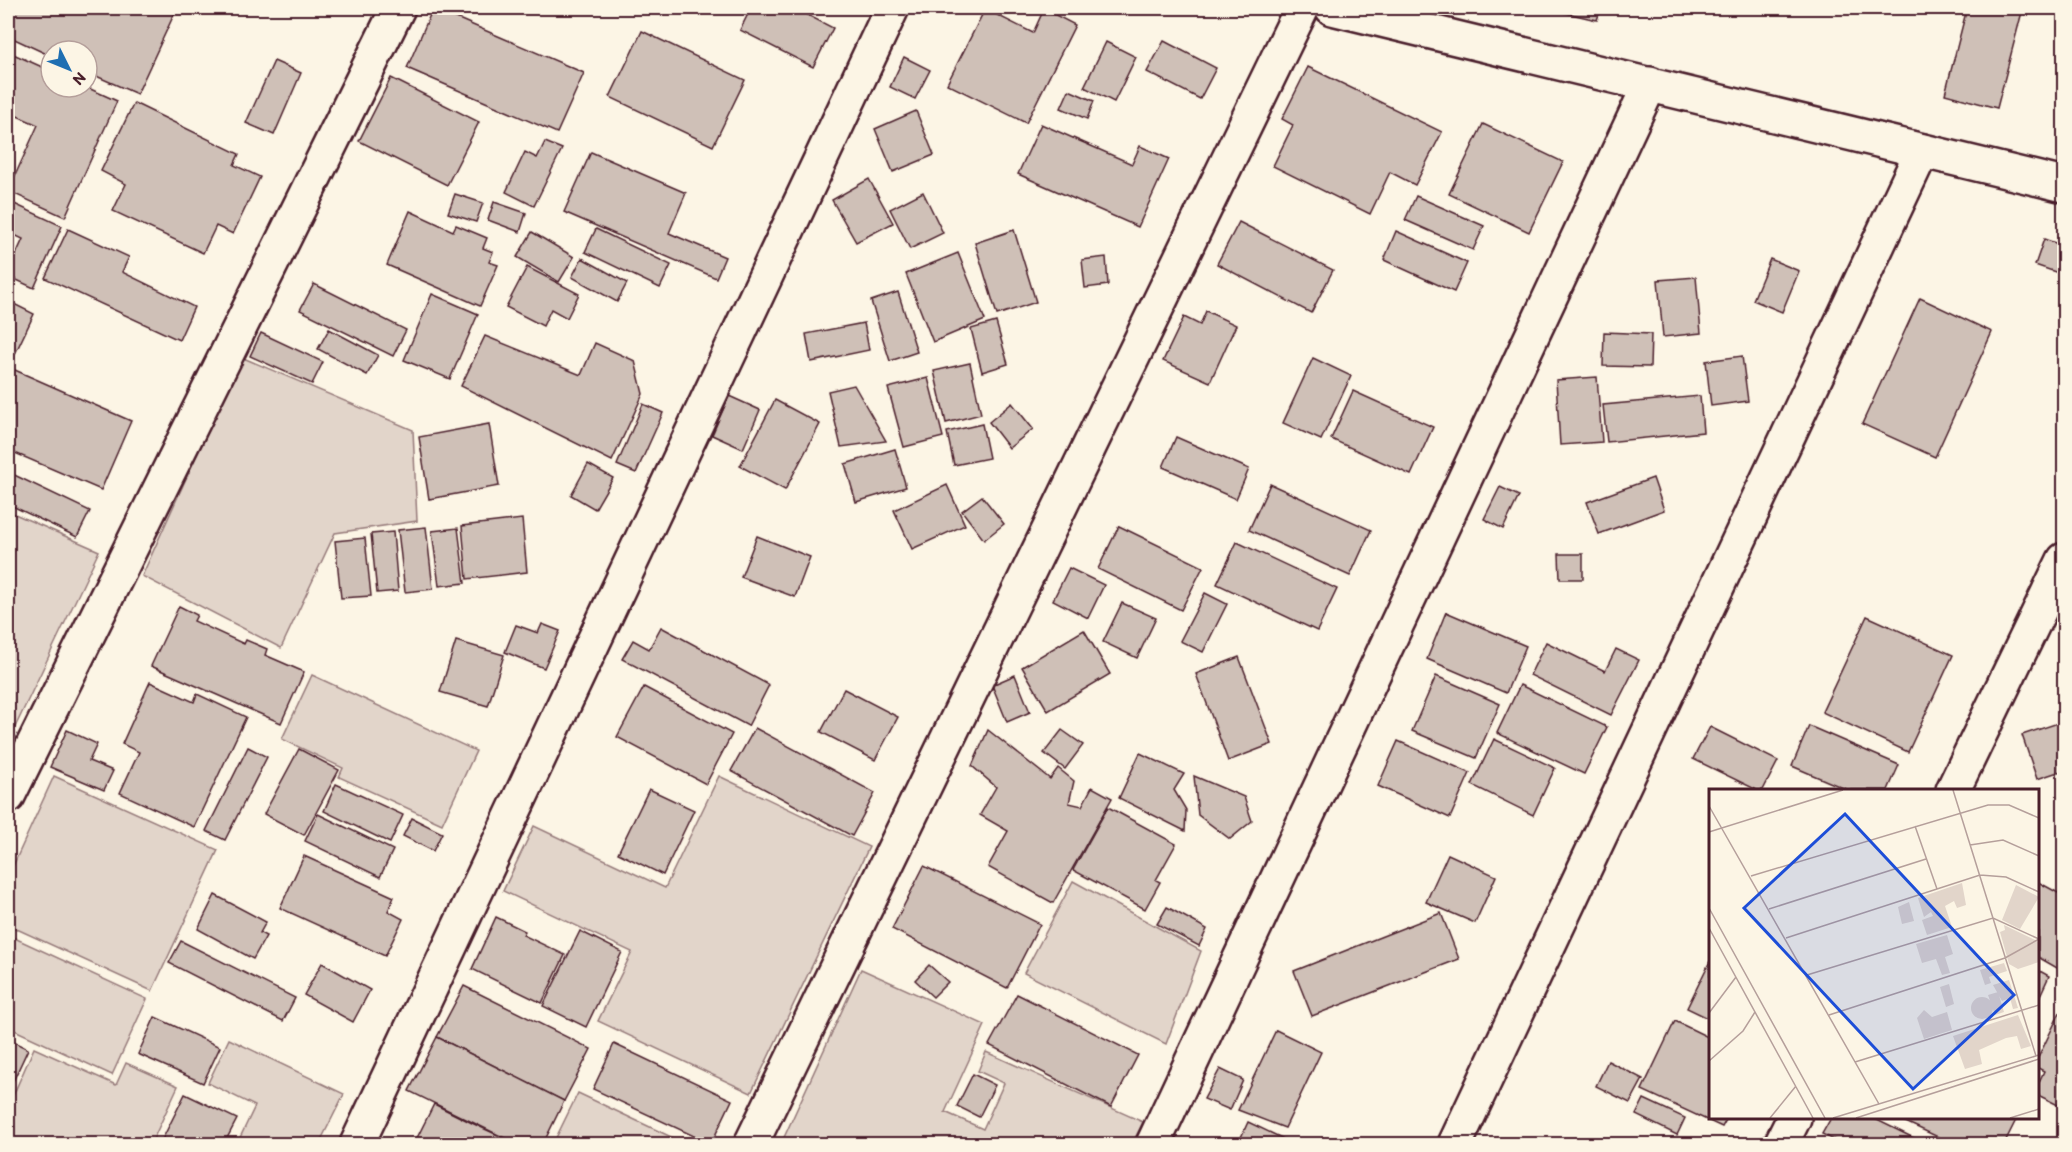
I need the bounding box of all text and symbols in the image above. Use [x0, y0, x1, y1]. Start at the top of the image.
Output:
north arrow [39, 39, 99, 99]
text: N [69, 68, 90, 89]
inset map [1709, 789, 2039, 1119]

